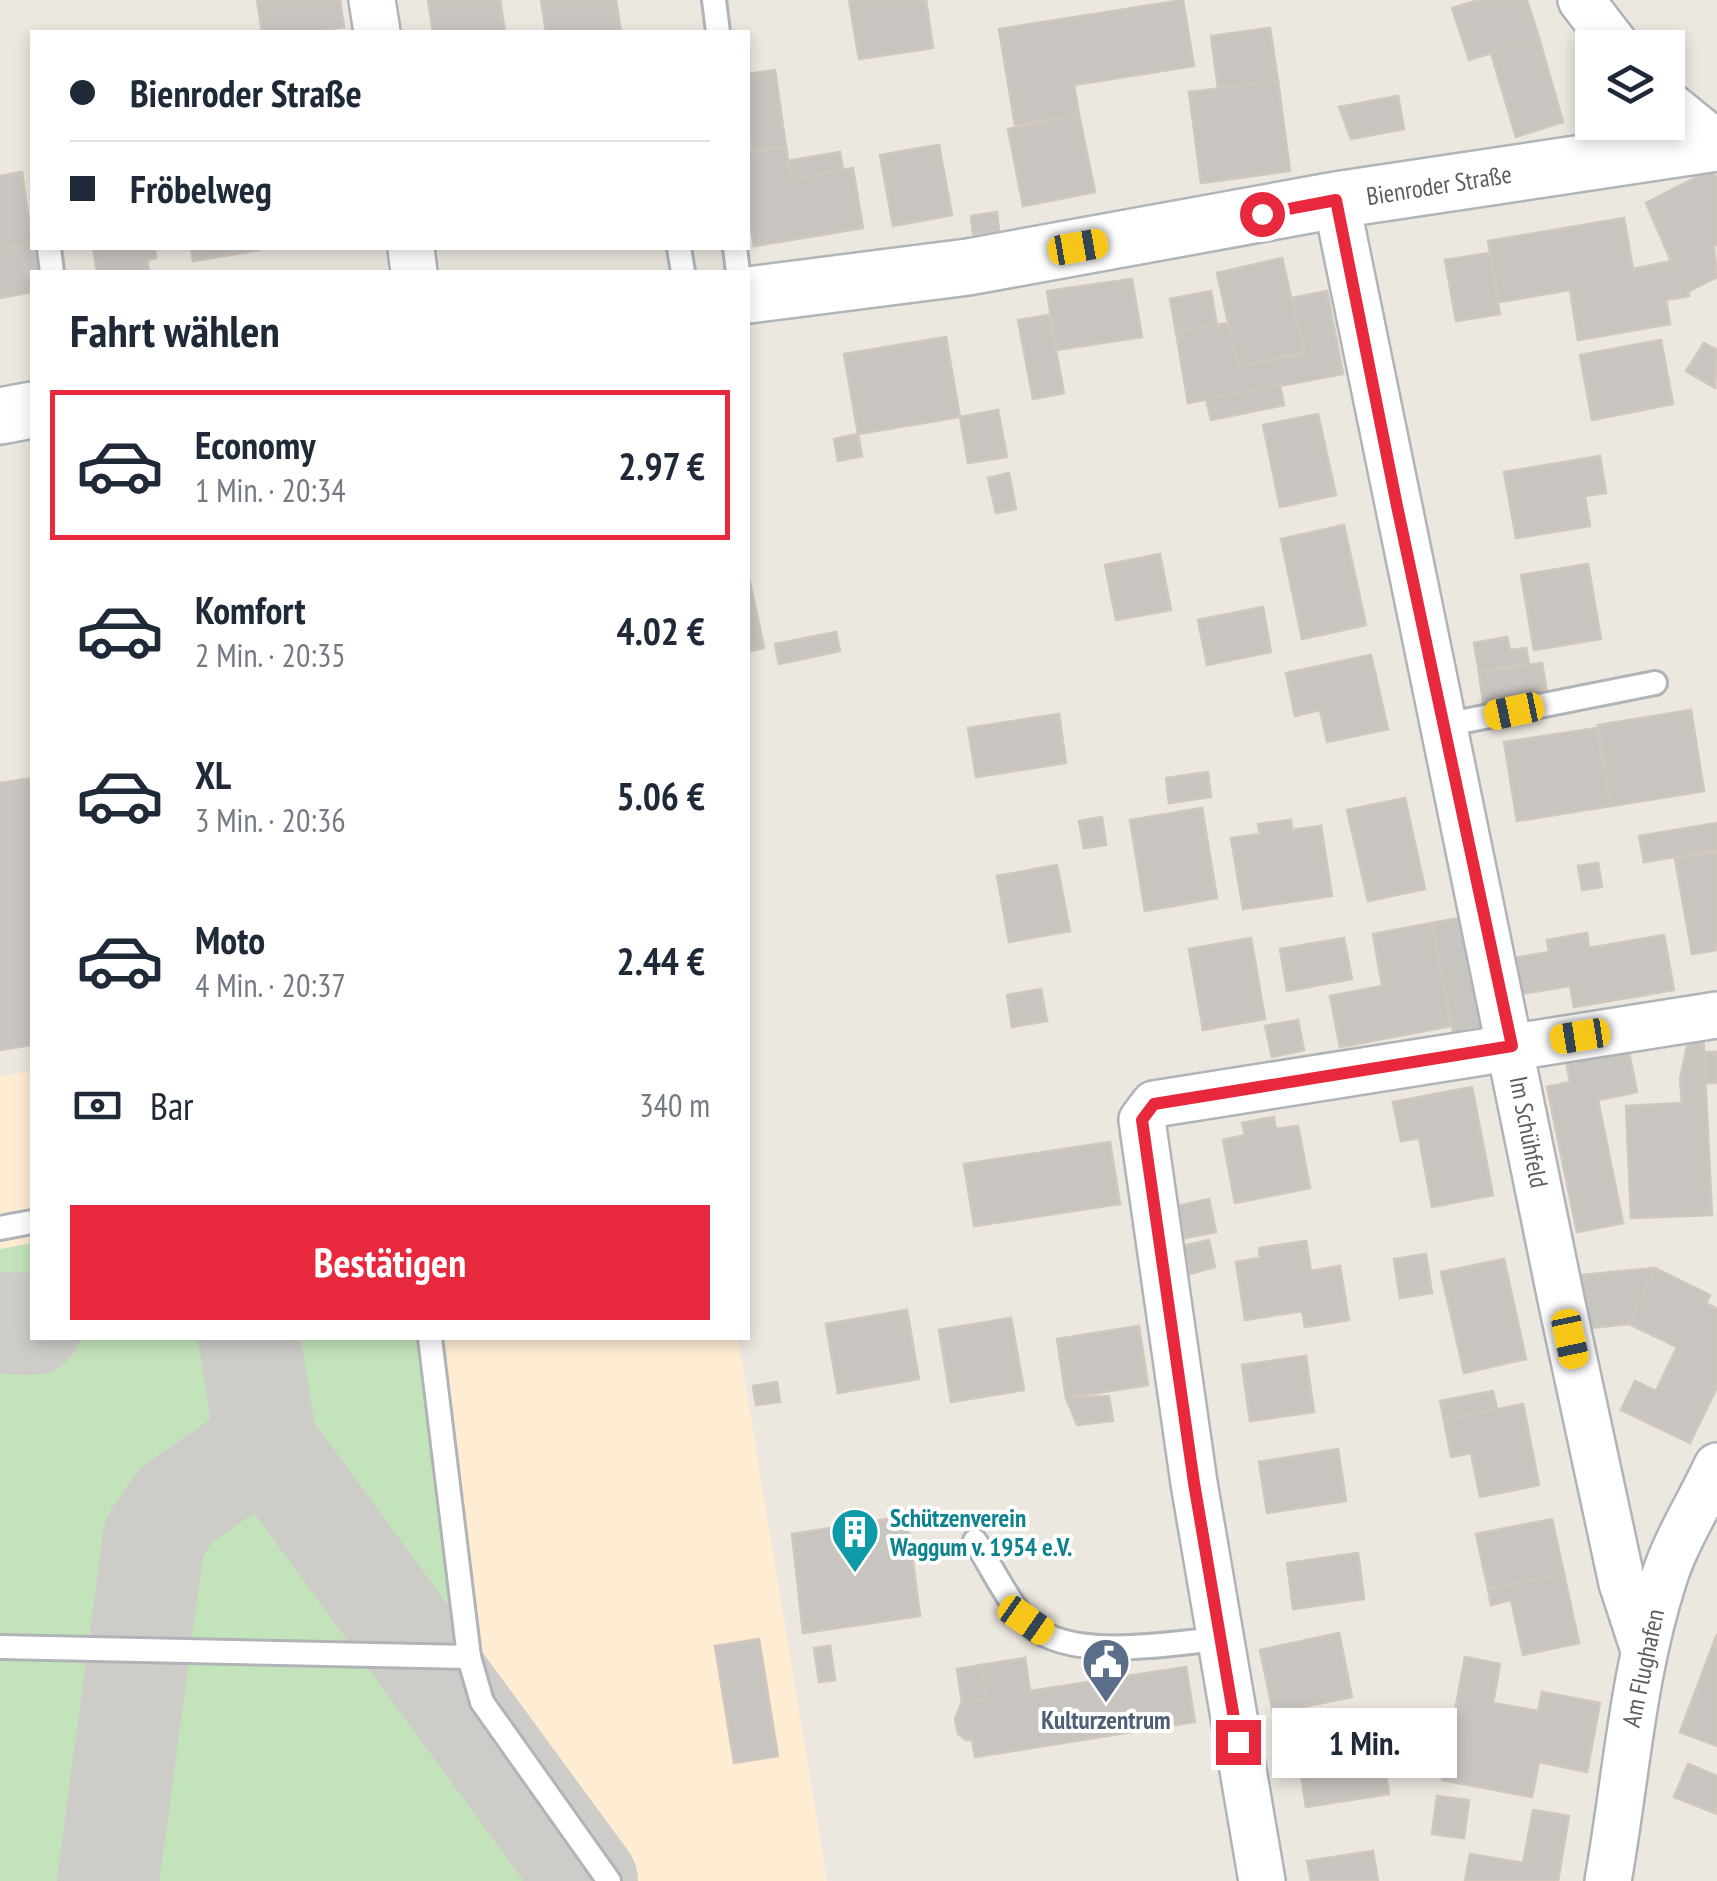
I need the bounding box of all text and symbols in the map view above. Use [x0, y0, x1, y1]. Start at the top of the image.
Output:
map controls [1575, 30, 1685, 140]
button: layers [1575, 30, 1685, 140]
text: Bienroder Straße [130, 68, 362, 117]
street label: Bienroder Straße [1364, 158, 1514, 212]
text: Fröbelweg [130, 164, 272, 213]
route start [1240, 192, 1285, 237]
car [1046, 227, 1110, 267]
text: Fahrt wählen [70, 301, 280, 359]
icon: car [75, 420, 165, 510]
text: Economy [195, 420, 315, 469]
text: 2.97 € [618, 441, 705, 490]
text: 1 Min. · 20:34 [195, 469, 346, 511]
icon: car [75, 585, 165, 675]
text: Komfort [195, 585, 306, 634]
text: 4.02 € [616, 606, 705, 655]
text: 2 Min. · 20:35 [195, 634, 346, 676]
car [1482, 690, 1546, 732]
icon: car [75, 750, 165, 840]
text: XL [195, 750, 231, 799]
text: 5.06 € [616, 771, 705, 820]
text: 3 Min. · 20:36 [195, 799, 346, 841]
icon: car [75, 915, 165, 1005]
text: Moto [195, 915, 265, 964]
text: 2.44 € [616, 936, 705, 985]
text: 4 Min. · 20:37 [195, 964, 346, 1006]
car [1548, 1016, 1612, 1056]
street label: Im Schühfeld [1503, 1073, 1555, 1191]
icon: cash [70, 1078, 125, 1133]
text: Bar [150, 1081, 194, 1130]
text: 340 m [639, 1084, 710, 1126]
button: Bestätigen [70, 1205, 710, 1320]
car [1549, 1307, 1591, 1371]
place label: Schützenverein Waggum v. 1954 e.V. [889, 1502, 1072, 1563]
building icon: Schützenverein Waggum v. 1954 e.V. [829, 1506, 881, 1574]
car [993, 1591, 1059, 1649]
street label: Am Flughafen [1615, 1606, 1671, 1730]
public building icon: Kulturzentrum [1080, 1636, 1132, 1704]
place label: Kulturzentrum [1041, 1704, 1171, 1736]
callout: 1 Min. [1273, 1707, 1458, 1777]
route end [1216, 1720, 1261, 1765]
text: 1 Min. [1329, 1722, 1400, 1764]

